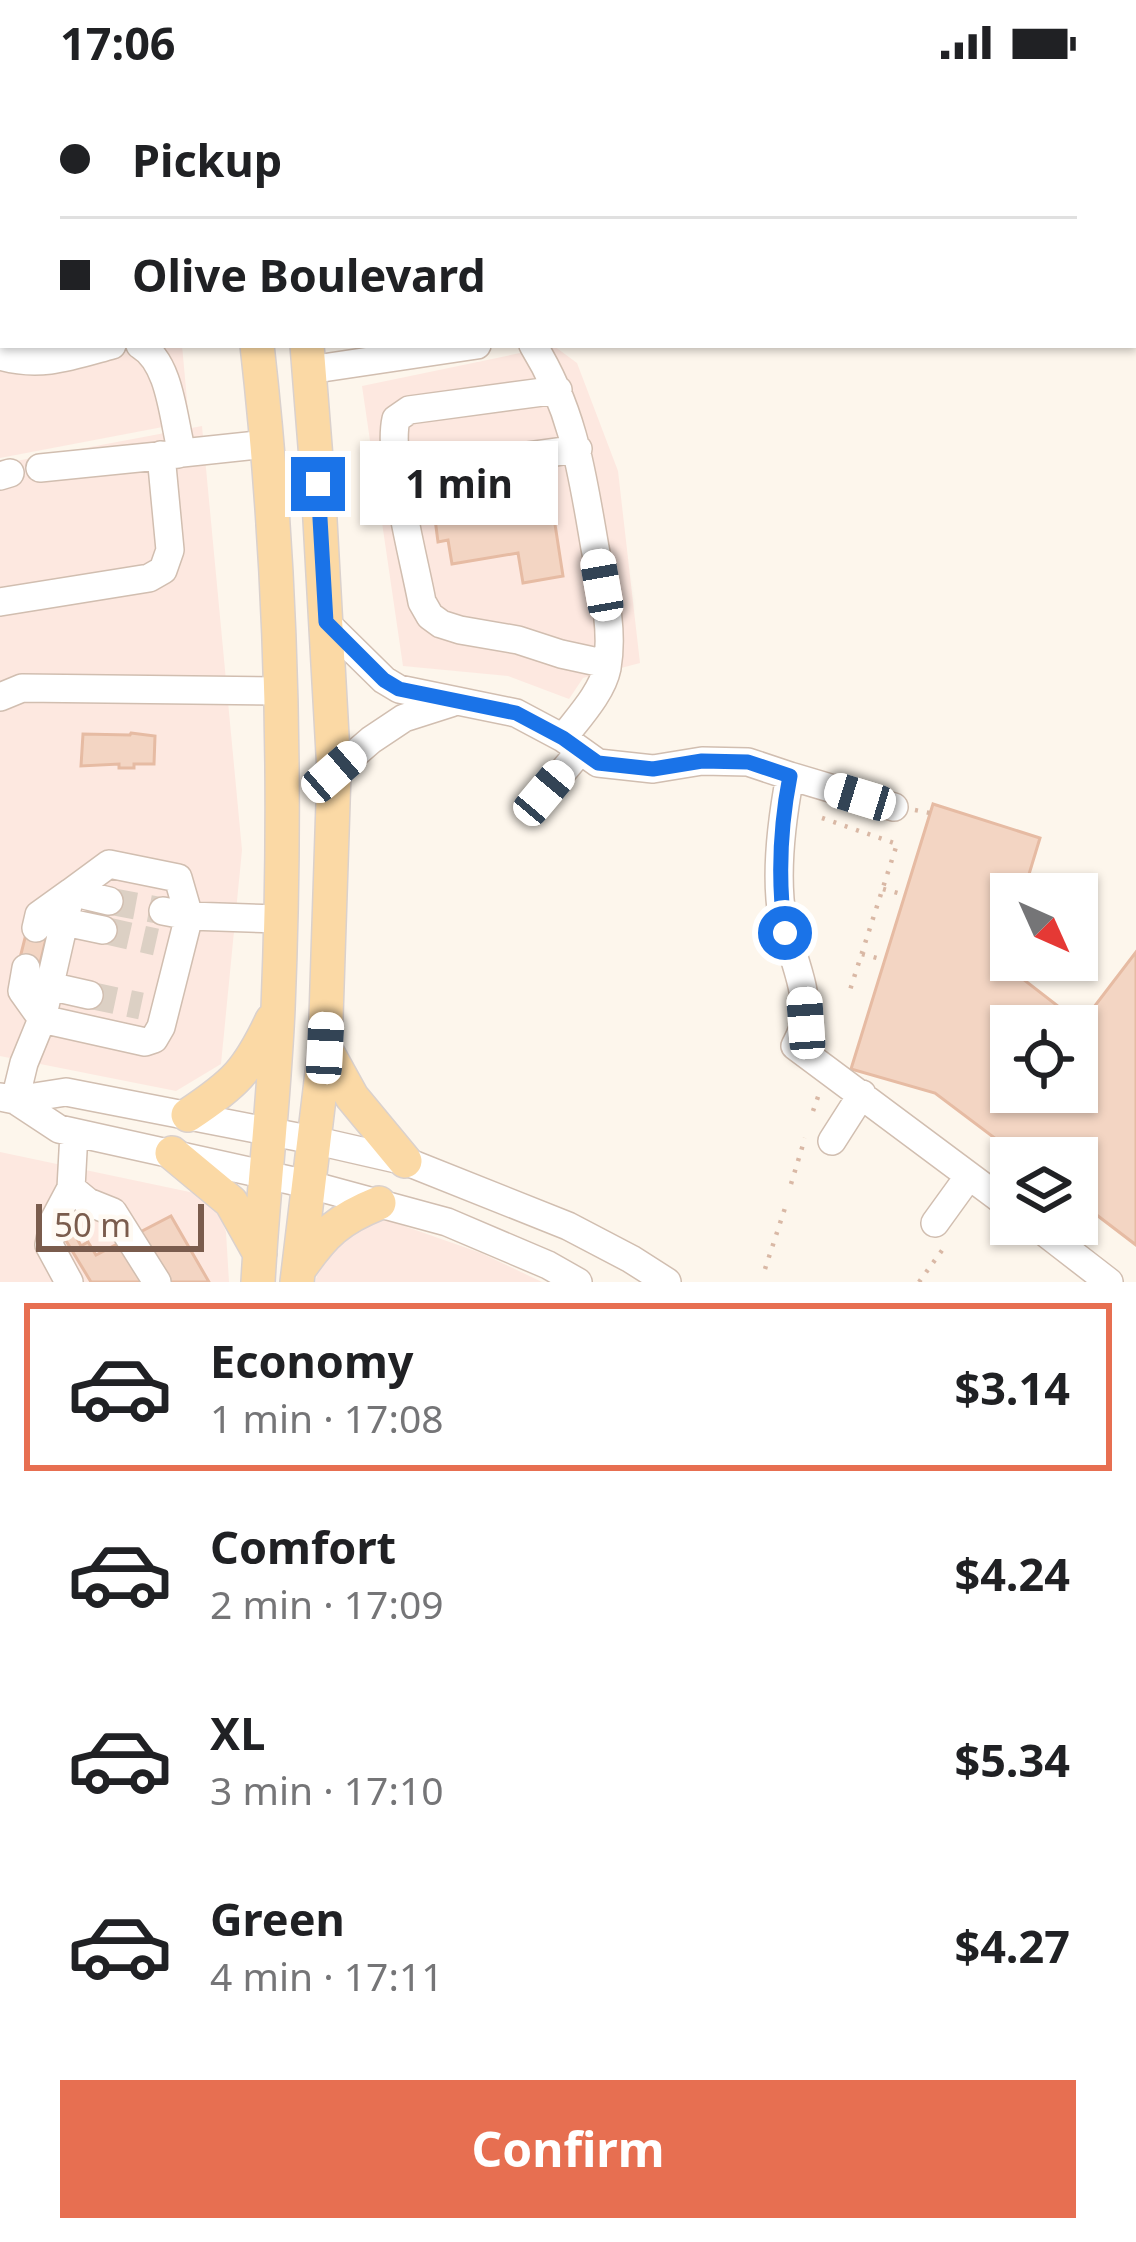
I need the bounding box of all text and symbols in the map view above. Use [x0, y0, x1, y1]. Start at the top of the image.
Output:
text: 17:06 [60, 12, 176, 73]
text: Pickup [132, 129, 282, 190]
text: Olive Boulevard [132, 244, 486, 305]
callout: 1 min [360, 442, 558, 526]
text: 1 min [405, 456, 513, 509]
route end [291, 457, 345, 511]
car [578, 546, 626, 624]
car [295, 735, 373, 809]
car [507, 754, 581, 832]
car [820, 769, 900, 825]
north arrow [990, 873, 1098, 981]
map controls [990, 873, 1098, 1245]
route start [758, 906, 812, 960]
car [786, 986, 826, 1060]
button: locate [990, 1005, 1098, 1113]
car [305, 1011, 345, 1085]
button: layers [990, 1137, 1098, 1245]
scale bar [36, 1198, 204, 1251]
text: 50 m [54, 1202, 131, 1247]
text: Economy [210, 1330, 414, 1391]
icon: car [66, 1333, 174, 1441]
text: $3.14 [954, 1357, 1070, 1418]
text: 1 min · 17:08 [210, 1391, 444, 1444]
text: Comfort [210, 1516, 396, 1577]
icon: car [66, 1519, 174, 1627]
text: $4.24 [954, 1543, 1070, 1604]
text: 2 min · 17:09 [210, 1577, 444, 1630]
text: XL [210, 1702, 265, 1763]
icon: car [66, 1705, 174, 1813]
text: $5.34 [954, 1729, 1070, 1790]
text: 3 min · 17:10 [210, 1763, 444, 1816]
text: Green [210, 1888, 345, 1949]
icon: car [66, 1891, 174, 1999]
text: $4.27 [954, 1915, 1070, 1976]
text: 4 min · 17:11 [210, 1949, 444, 2002]
button: Confirm [60, 2080, 1076, 2218]

